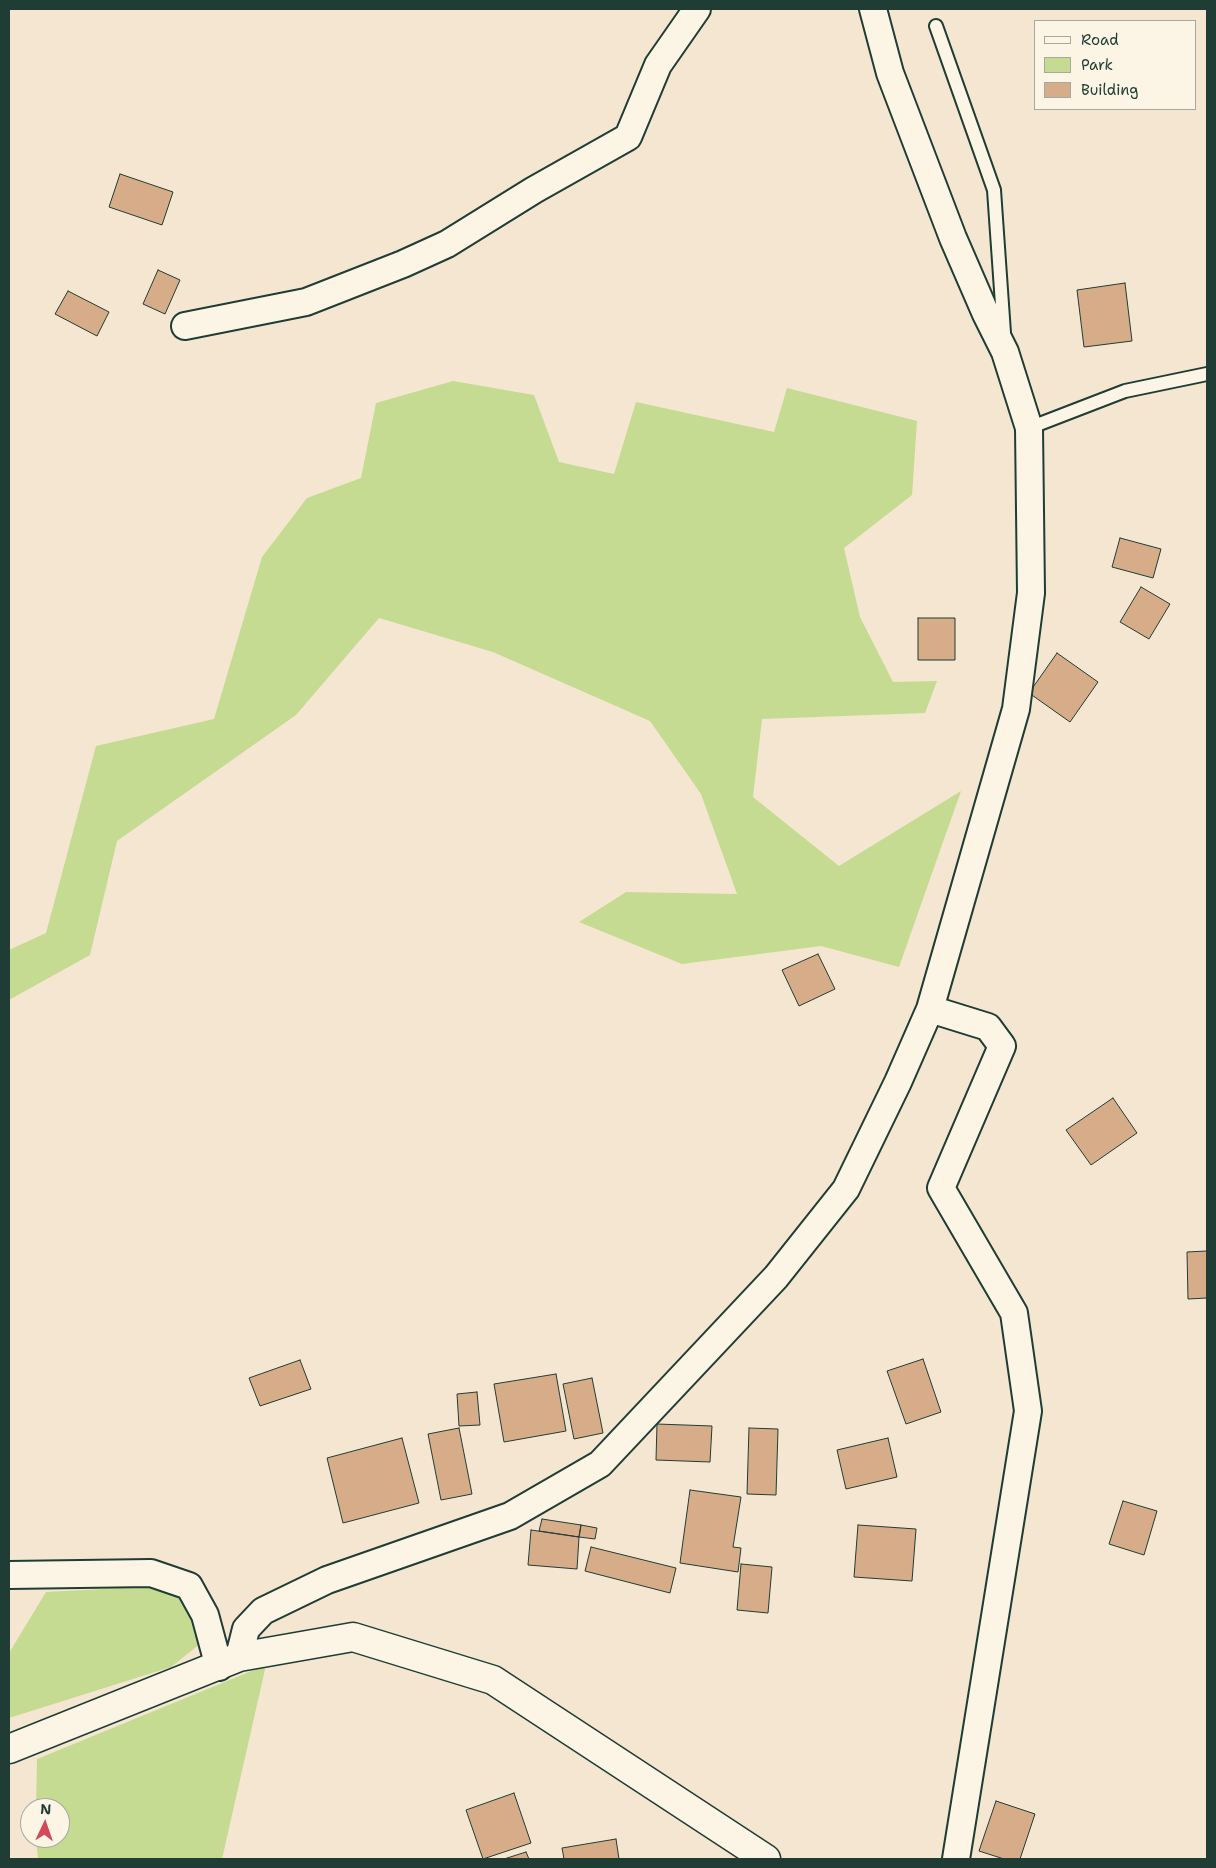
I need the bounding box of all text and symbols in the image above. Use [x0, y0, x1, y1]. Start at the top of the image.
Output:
legend [1034, 20, 1196, 110]
text: Road [1081, 30, 1119, 50]
text: Park [1081, 55, 1113, 75]
text: Building [1081, 80, 1138, 100]
north arrow [20, 1798, 70, 1848]
text: N [40, 1800, 52, 1818]

